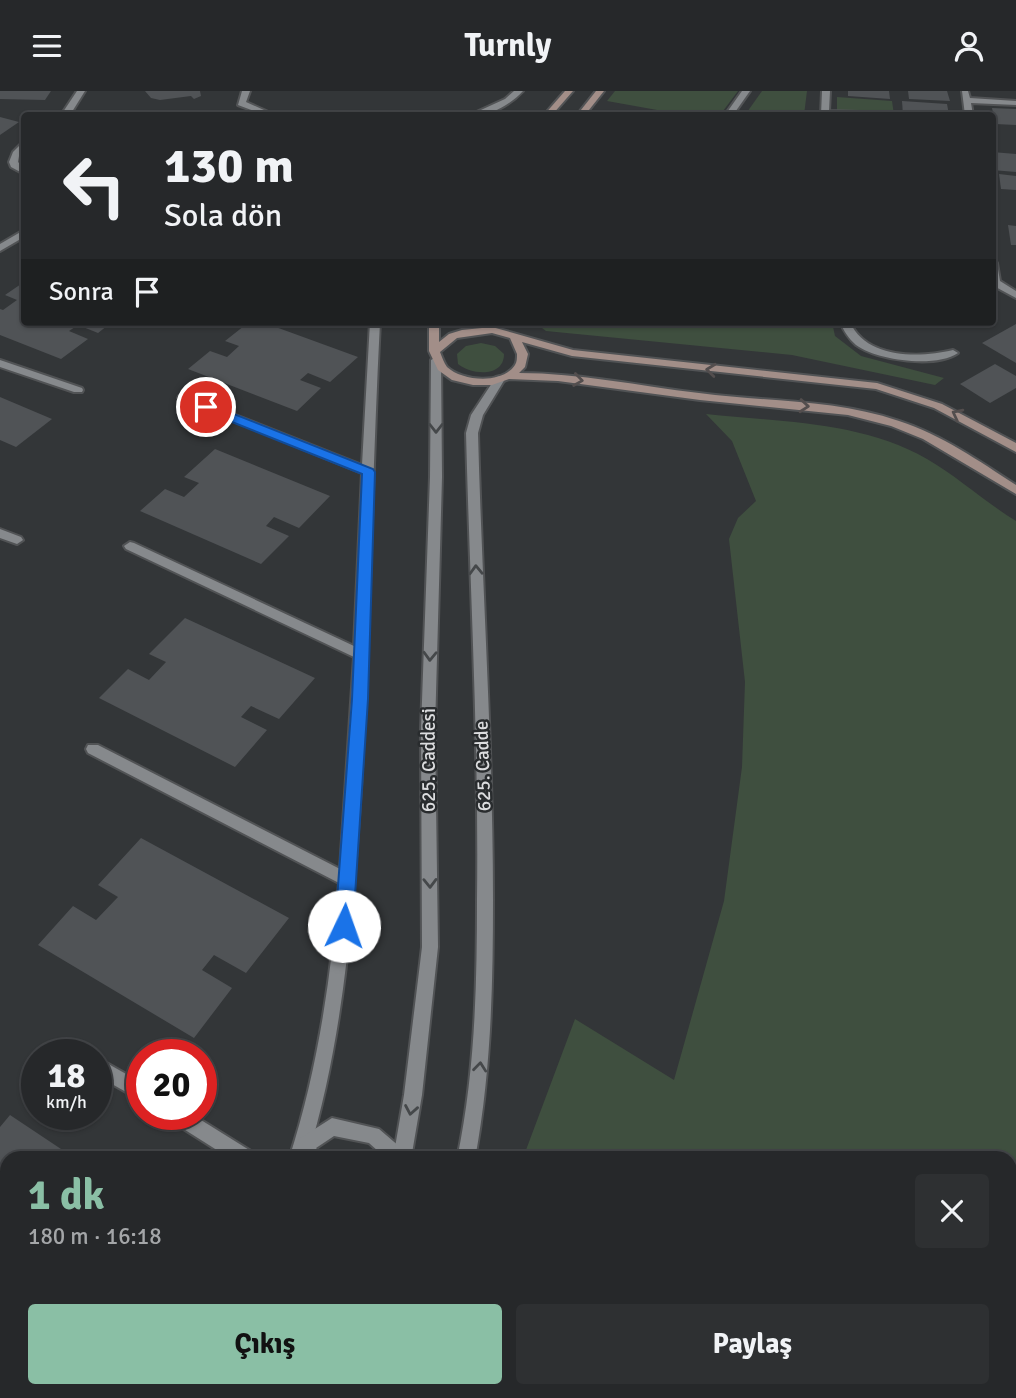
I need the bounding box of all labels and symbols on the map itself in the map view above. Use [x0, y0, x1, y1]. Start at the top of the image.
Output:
one-way arrow [705, 362, 717, 377]
one-way arrow [572, 373, 584, 388]
pin [176, 377, 236, 437]
one-way arrow [799, 398, 810, 413]
one-way arrow [952, 409, 964, 423]
one-way arrow [428, 424, 444, 434]
one-way arrow [469, 564, 484, 575]
one-way arrow [422, 651, 438, 662]
street label: 625. Caddesi [417, 708, 441, 812]
street label: 625. Cadde [469, 720, 497, 812]
one-way arrow [422, 878, 437, 889]
position arrow [307, 889, 381, 963]
speed limit sign: 20 [126, 1039, 217, 1130]
one-way arrow [472, 1061, 487, 1073]
one-way arrow [404, 1104, 419, 1116]

